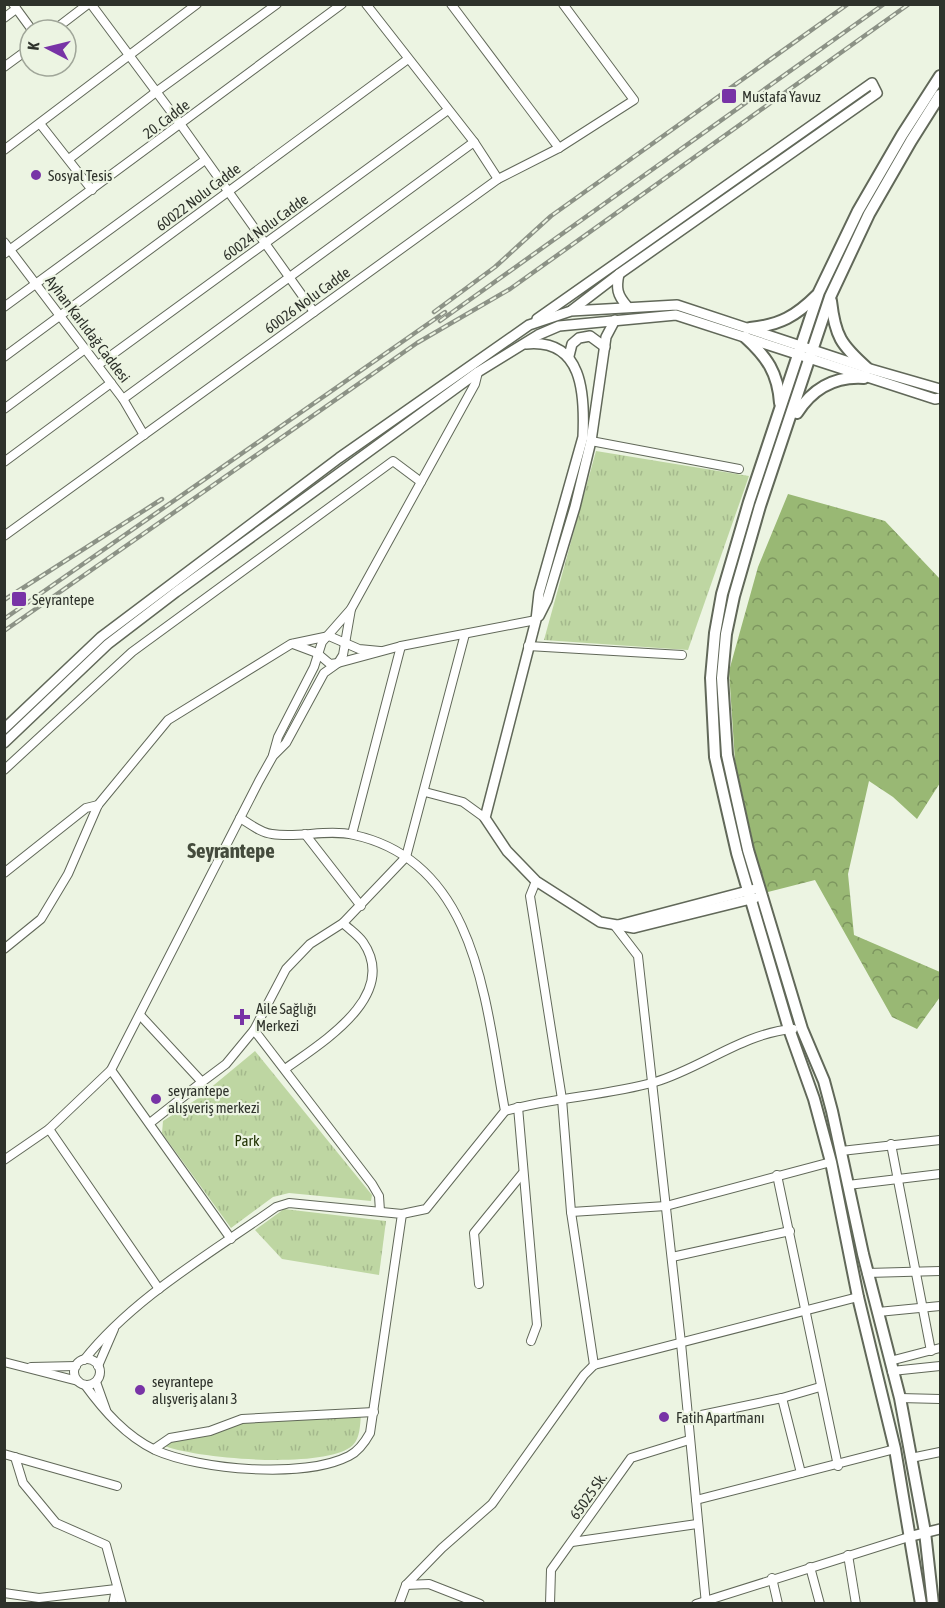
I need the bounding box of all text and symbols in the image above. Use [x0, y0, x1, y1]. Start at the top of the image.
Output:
north arrow [18, 18, 78, 78]
text: K [24, 41, 43, 51]
marker: Mustafa Yavuz [720, 87, 738, 105]
place label: Mustafa Yavuz [742, 88, 821, 105]
street label: 20. Cadde [139, 96, 193, 142]
street label: 60022 Nolu Cadde [152, 160, 244, 234]
place label: Sosyal Tesis [48, 167, 112, 184]
marker: Sosyal Tesis [29, 168, 43, 182]
street label: 60024 Nolu Cadde [219, 190, 311, 264]
street label: 60026 Nolu Cadde [261, 263, 353, 337]
street label: Ayhan Karlıdağ Caddesi [42, 272, 134, 386]
marker: Seyrantepe [10, 590, 28, 608]
place label: Seyrantepe [32, 591, 95, 608]
district label: Seyrantepe [187, 838, 275, 862]
place label: Aile Sağlığı Merkezi [256, 1000, 317, 1034]
marker: Aile Sağlığı Merkezi [233, 1008, 251, 1026]
place label: seyrantepe alışveriş merkezi [168, 1082, 260, 1116]
marker: seyrantepe alışveriş merkezi [149, 1092, 163, 1106]
park label: Park [234, 1132, 260, 1149]
place label: seyrantepe alışveriş alanı 3 [152, 1373, 238, 1407]
marker: seyrantepe alışveriş alanı 3 [133, 1383, 147, 1397]
place label: Fatih Apartmanı [676, 1409, 764, 1426]
marker: Fatih Apartmanı [657, 1410, 671, 1424]
street label: 65025 Sk. [566, 1469, 610, 1523]

